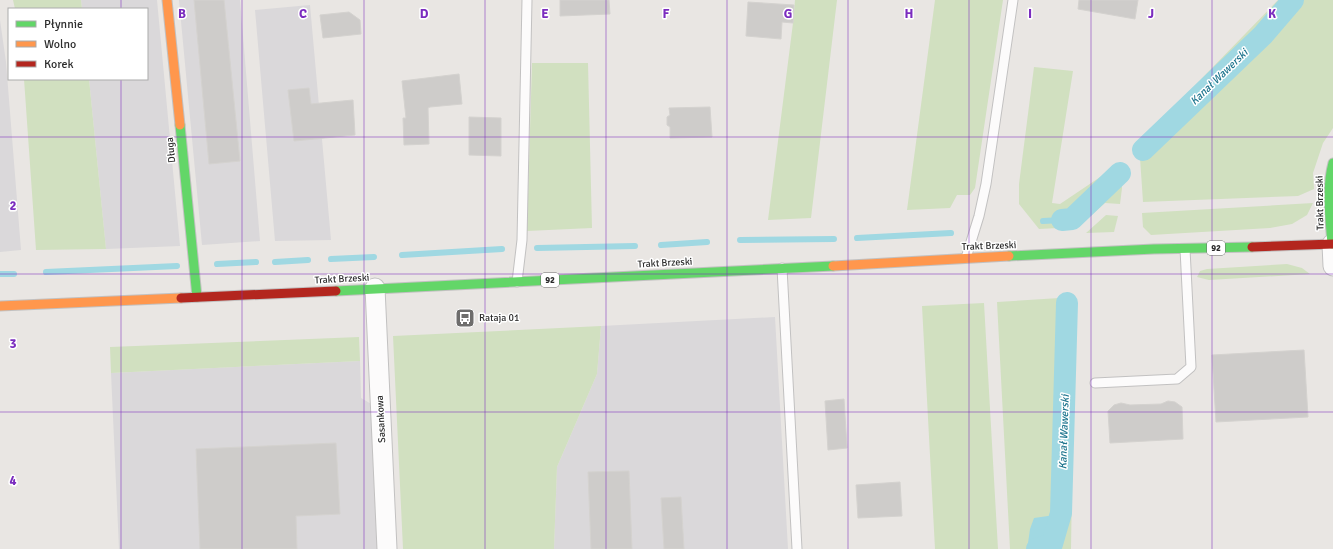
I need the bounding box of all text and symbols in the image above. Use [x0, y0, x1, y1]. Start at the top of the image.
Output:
text: B [178, 6, 186, 22]
text: C [299, 6, 307, 22]
text: D [420, 6, 429, 22]
text: E [541, 6, 549, 22]
text: F [663, 6, 670, 22]
text: G [784, 6, 792, 22]
text: H [905, 6, 913, 22]
text: I [1028, 6, 1032, 22]
text: J [1148, 6, 1154, 22]
text: K [1268, 6, 1276, 22]
legend [8, 8, 148, 80]
text: Płynnie [44, 17, 83, 32]
text: Wolno [44, 37, 76, 52]
water label: Kanał Wawerski [1188, 46, 1251, 108]
text: Korek [44, 57, 73, 72]
street label: Długa [164, 137, 178, 163]
street label: Trakt Brzeski [1314, 175, 1326, 231]
text: 2 [9, 198, 17, 214]
street label: Trakt Brzeski [961, 239, 1017, 253]
road number: 92 [1207, 241, 1225, 255]
street label: Trakt Brzeski [637, 256, 693, 270]
street label: Trakt Brzeski [314, 272, 370, 286]
road number: 92 [541, 273, 559, 287]
bus stop icon: Rataja 01 [454, 307, 476, 329]
place label: Rataja 01 [479, 312, 519, 324]
text: 3 [9, 336, 17, 352]
water label: Kanał Wawerski [1056, 393, 1072, 470]
street label: Sasankowa [374, 395, 388, 443]
text: 4 [9, 473, 17, 489]

